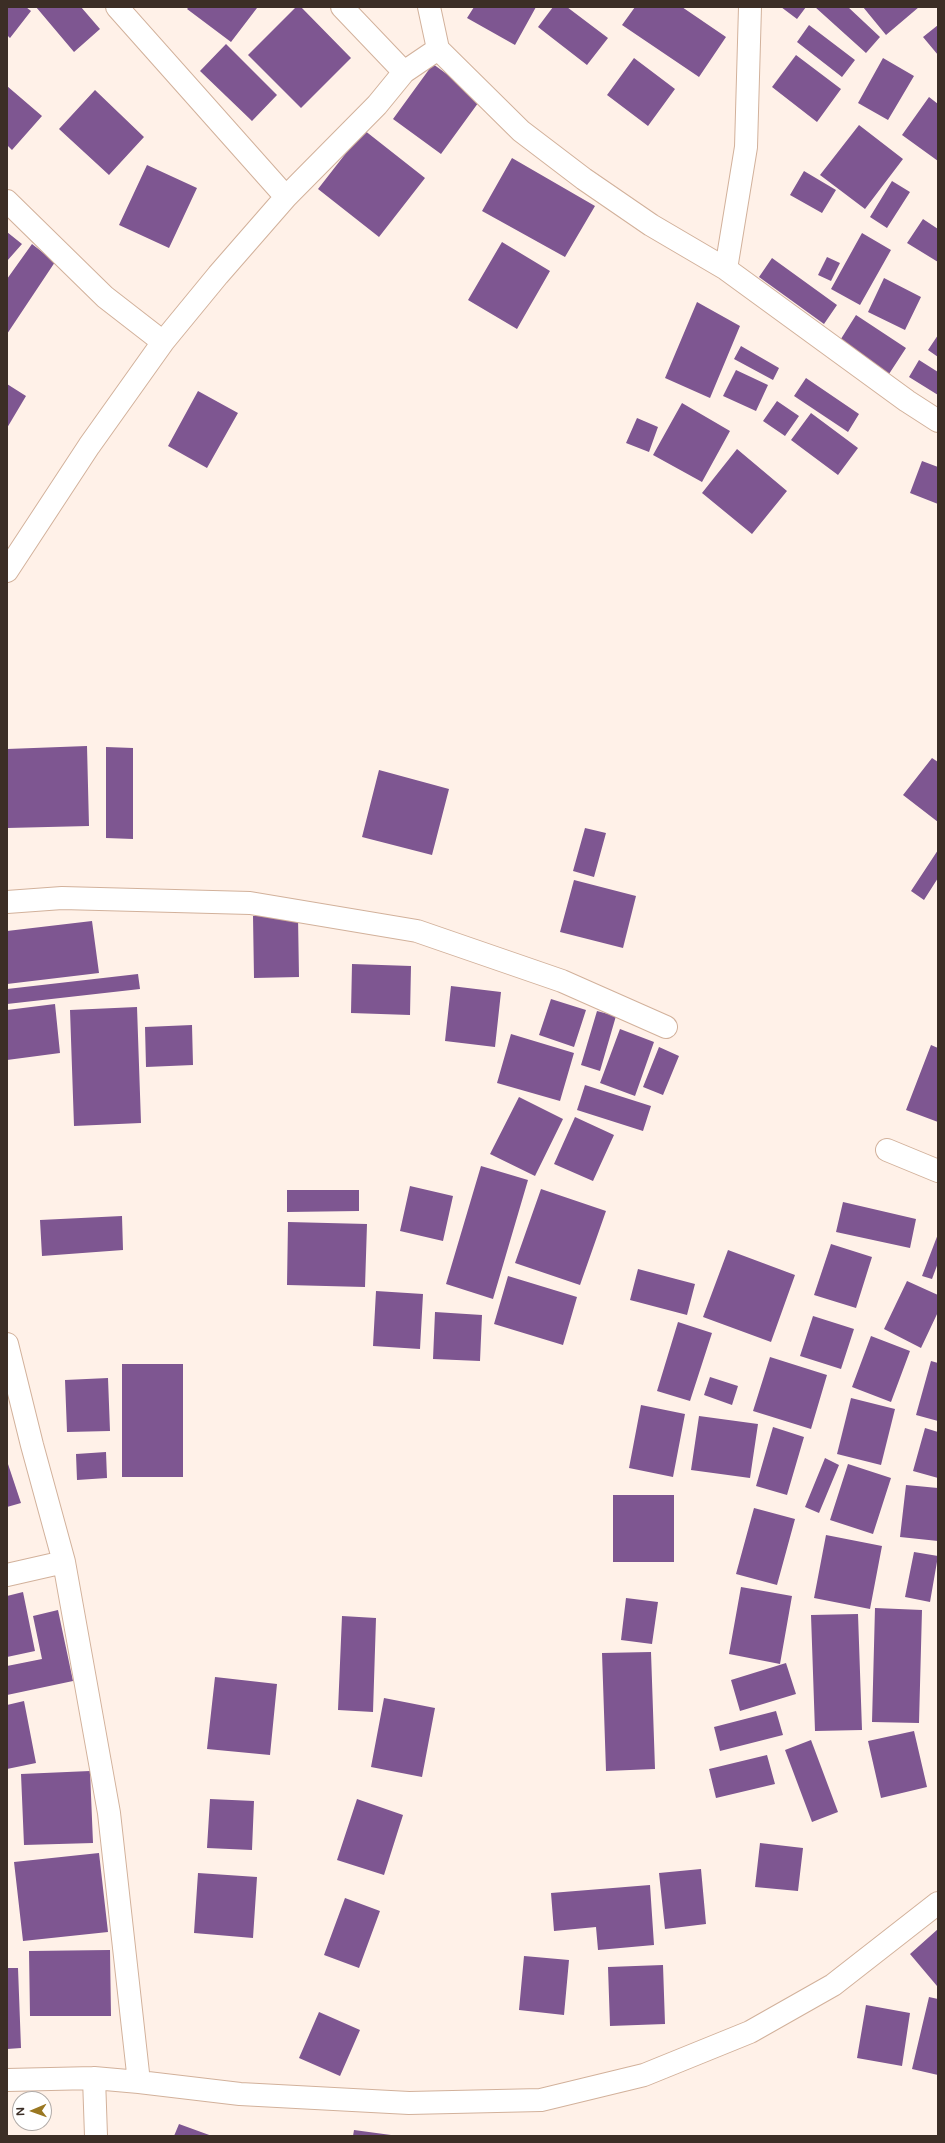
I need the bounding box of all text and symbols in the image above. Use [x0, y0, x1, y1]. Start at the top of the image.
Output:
north arrow [12, 2091, 52, 2131]
text: N [14, 2107, 27, 2116]

